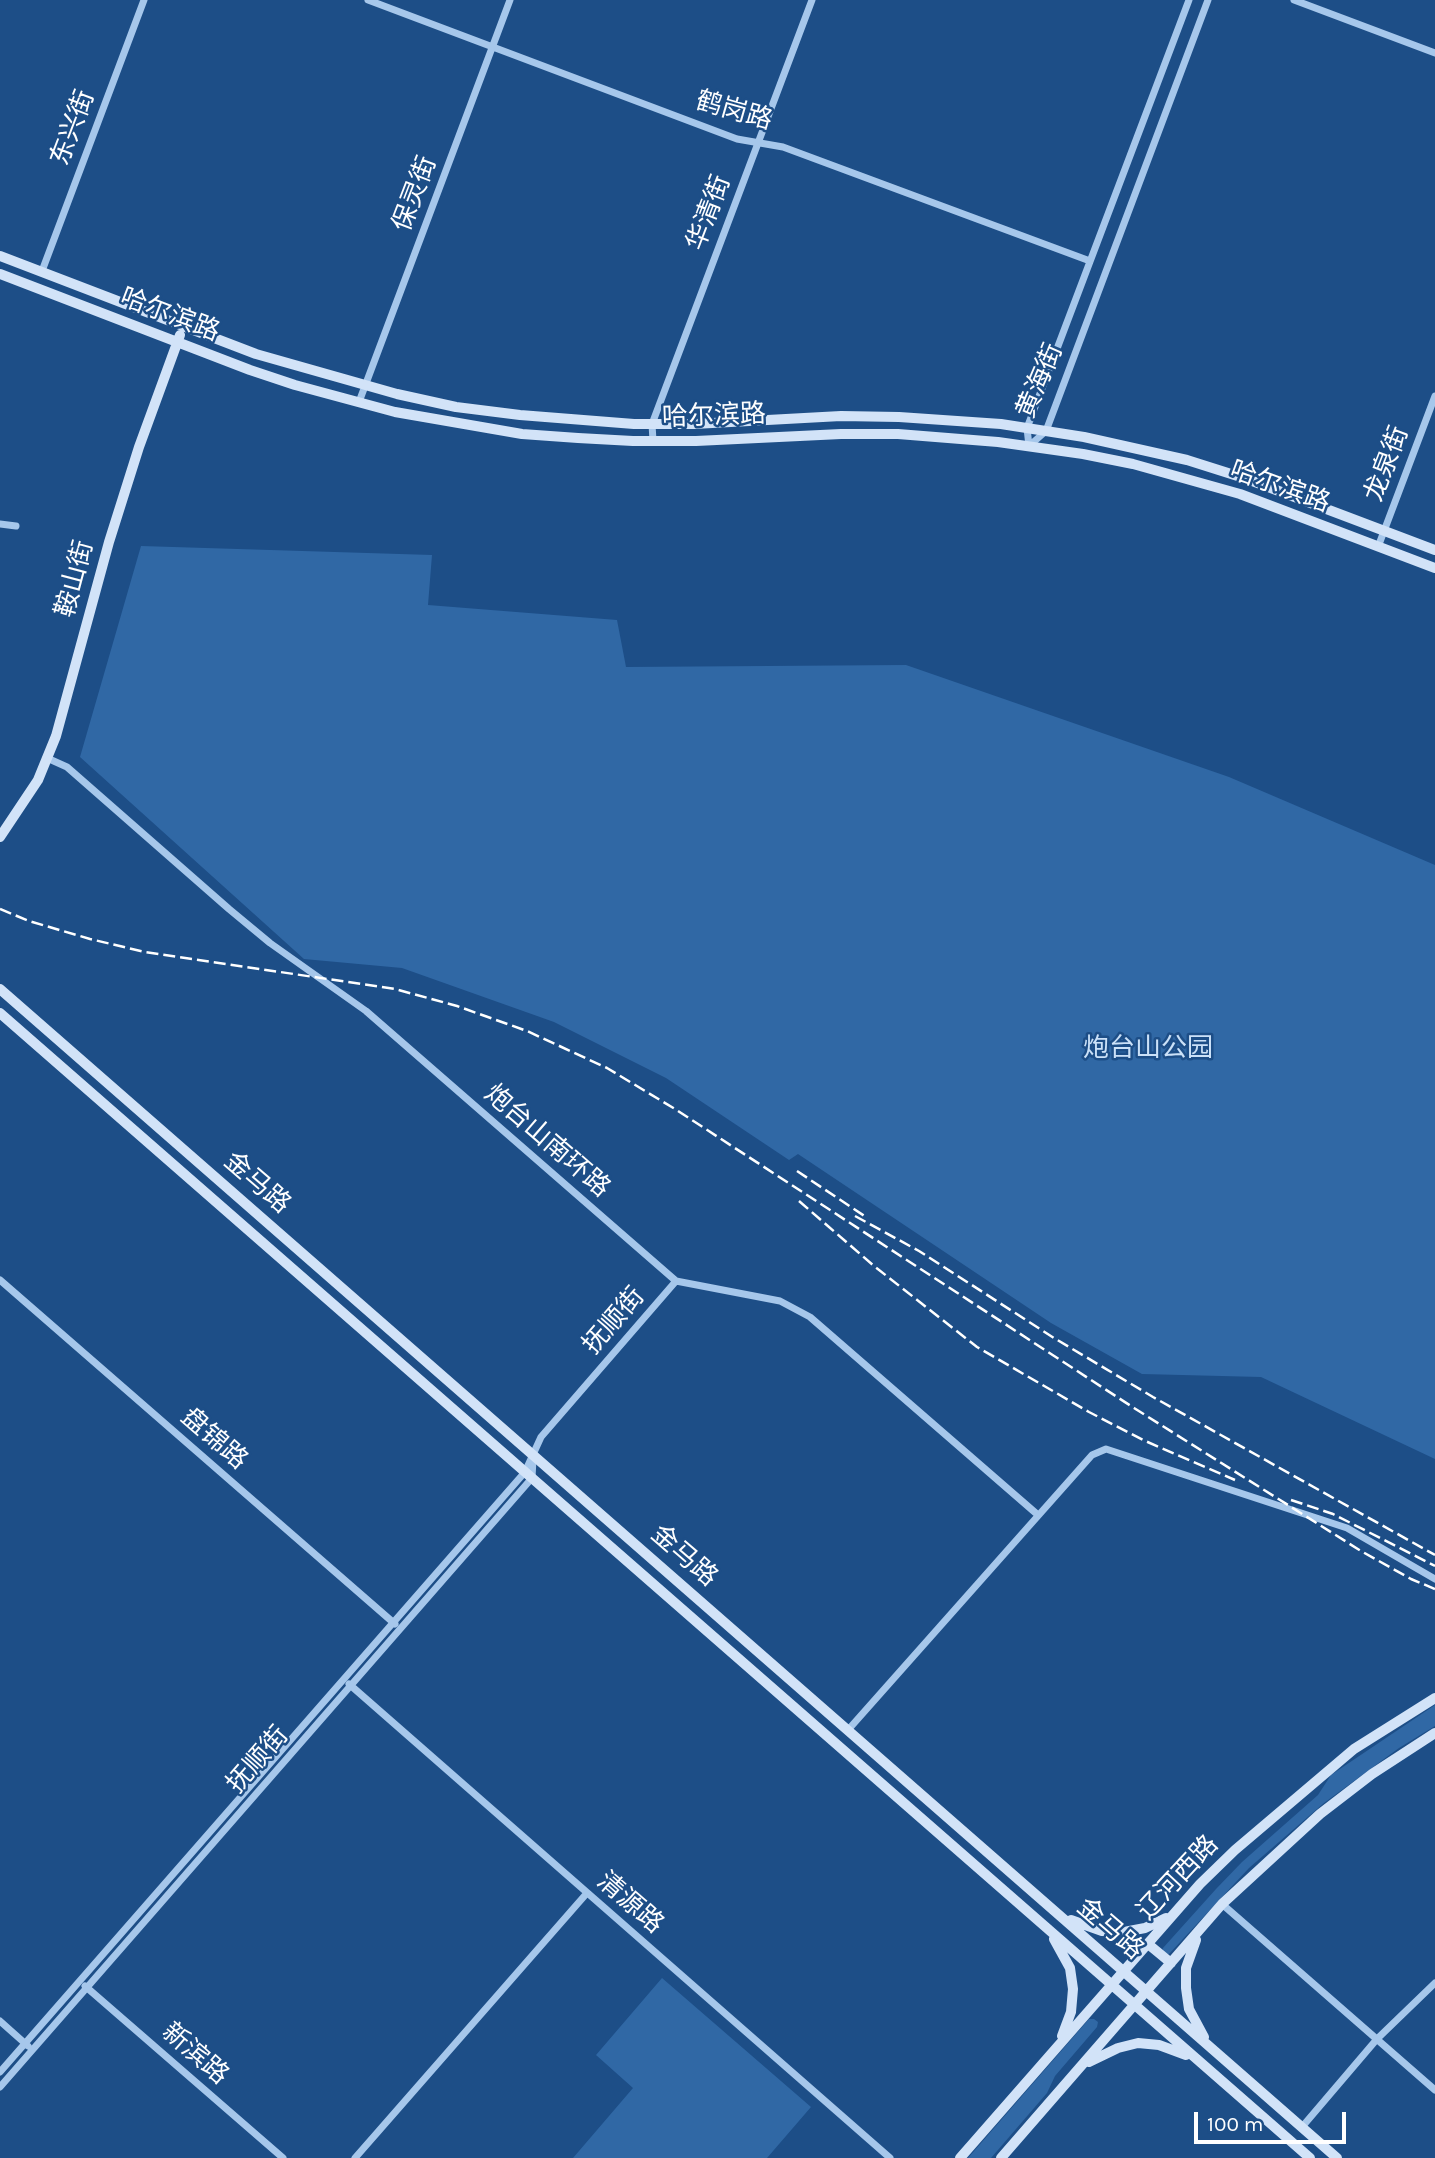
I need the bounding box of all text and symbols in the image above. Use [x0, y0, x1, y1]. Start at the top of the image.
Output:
street label: 鹤岗路 [692, 85, 776, 137]
street label: 东兴街 [44, 86, 102, 170]
street label: 保灵街 [386, 152, 444, 236]
street label: 华清街 [680, 171, 738, 255]
street label: 哈尔滨路 [116, 282, 224, 348]
street label: 黄海街 [1010, 339, 1070, 423]
street label: 哈尔滨路 [661, 399, 767, 433]
street label: 龙泉街 [1358, 422, 1416, 506]
street label: 哈尔滨路 [1226, 455, 1334, 519]
street label: 鞍山街 [50, 537, 100, 621]
park label: 炮台山公园 [1083, 1033, 1213, 1065]
street label: 炮台山南环路 [478, 1078, 616, 1204]
street label: 金马路 [217, 1146, 297, 1220]
street label: 抚顺街 [577, 1281, 651, 1361]
street label: 盘锦路 [174, 1402, 254, 1476]
street label: 金马路 [644, 1519, 724, 1593]
street label: 抚顺街 [221, 1720, 295, 1800]
street label: 辽河西路 [1131, 1829, 1225, 1927]
street label: 清源路 [590, 1866, 670, 1940]
street label: 金马路 [1070, 1892, 1150, 1966]
street label: 新滨路 [155, 2017, 235, 2091]
scale bar [1197, 2098, 1349, 2142]
text: 100 m [1207, 2112, 1264, 2136]

